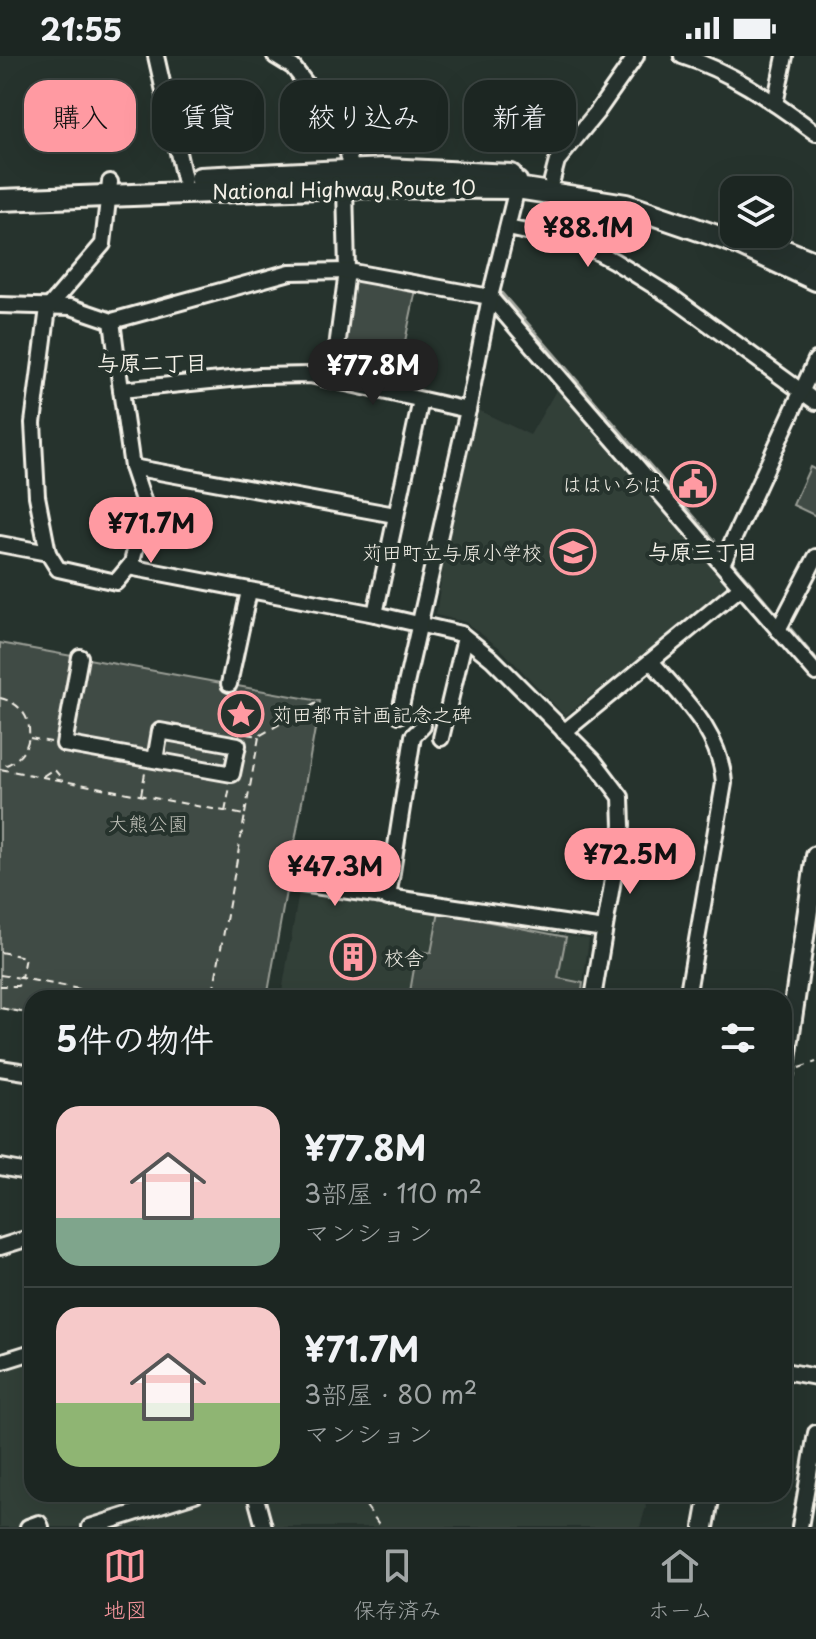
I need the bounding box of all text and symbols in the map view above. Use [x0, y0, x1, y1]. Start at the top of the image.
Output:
text: 21:55 [40, 6, 122, 51]
chip: 購入 [24, 80, 136, 152]
chip: 賃貸 [152, 80, 264, 152]
chip: 絞り込み [280, 80, 448, 152]
chip: 新着 [464, 80, 576, 152]
street label: National Highway Route 10 [212, 172, 476, 206]
map controls [720, 176, 792, 248]
button: layers [720, 176, 792, 248]
pin: ¥88.1M [523, 201, 653, 269]
text: ¥88.1M [542, 207, 634, 246]
pin: ¥77.8M [308, 339, 438, 407]
district label: 与原二丁目 [97, 345, 207, 378]
text: ¥77.8M [326, 345, 420, 384]
public building icon: ははいろは [669, 460, 717, 508]
place label: ははいろは [562, 469, 662, 499]
pin: ¥71.7M [86, 497, 216, 565]
text: ¥71.7M [107, 503, 195, 542]
school or university icon: 苅田町立与原小学校 [549, 528, 597, 576]
district label: 与原三丁目 [648, 534, 758, 567]
place label: 苅田町立与原小学校 [362, 537, 542, 567]
place icon: 苅田都市計画記念之碑 [217, 690, 265, 738]
place label: 苅田都市計画記念之碑 [272, 699, 472, 729]
park label: 大熊公園 [108, 808, 188, 838]
pin: ¥72.5M [565, 828, 695, 896]
text: ¥72.5M [582, 834, 678, 873]
pin: ¥47.3M [270, 840, 400, 908]
text: ¥47.3M [287, 846, 383, 885]
building icon: 校舎 [329, 933, 377, 981]
place label: 校舎 [384, 942, 424, 972]
text: 5件の物件 [56, 1012, 214, 1064]
icon: filters [716, 1016, 760, 1060]
text: ¥77.8M [304, 1121, 426, 1173]
icon: home [120, 1138, 216, 1234]
text: 3部屋 · 110 m² [304, 1173, 482, 1212]
text: マンション [304, 1212, 433, 1251]
text: ¥71.7M [304, 1322, 419, 1374]
icon: home [120, 1339, 216, 1435]
text: 3部屋 · 80 m² [304, 1374, 477, 1413]
text: マンション [304, 1413, 433, 1452]
tab: 地図 [103, 1544, 147, 1625]
tab: 保存済み [353, 1544, 441, 1625]
tab: ホーム [648, 1544, 713, 1625]

